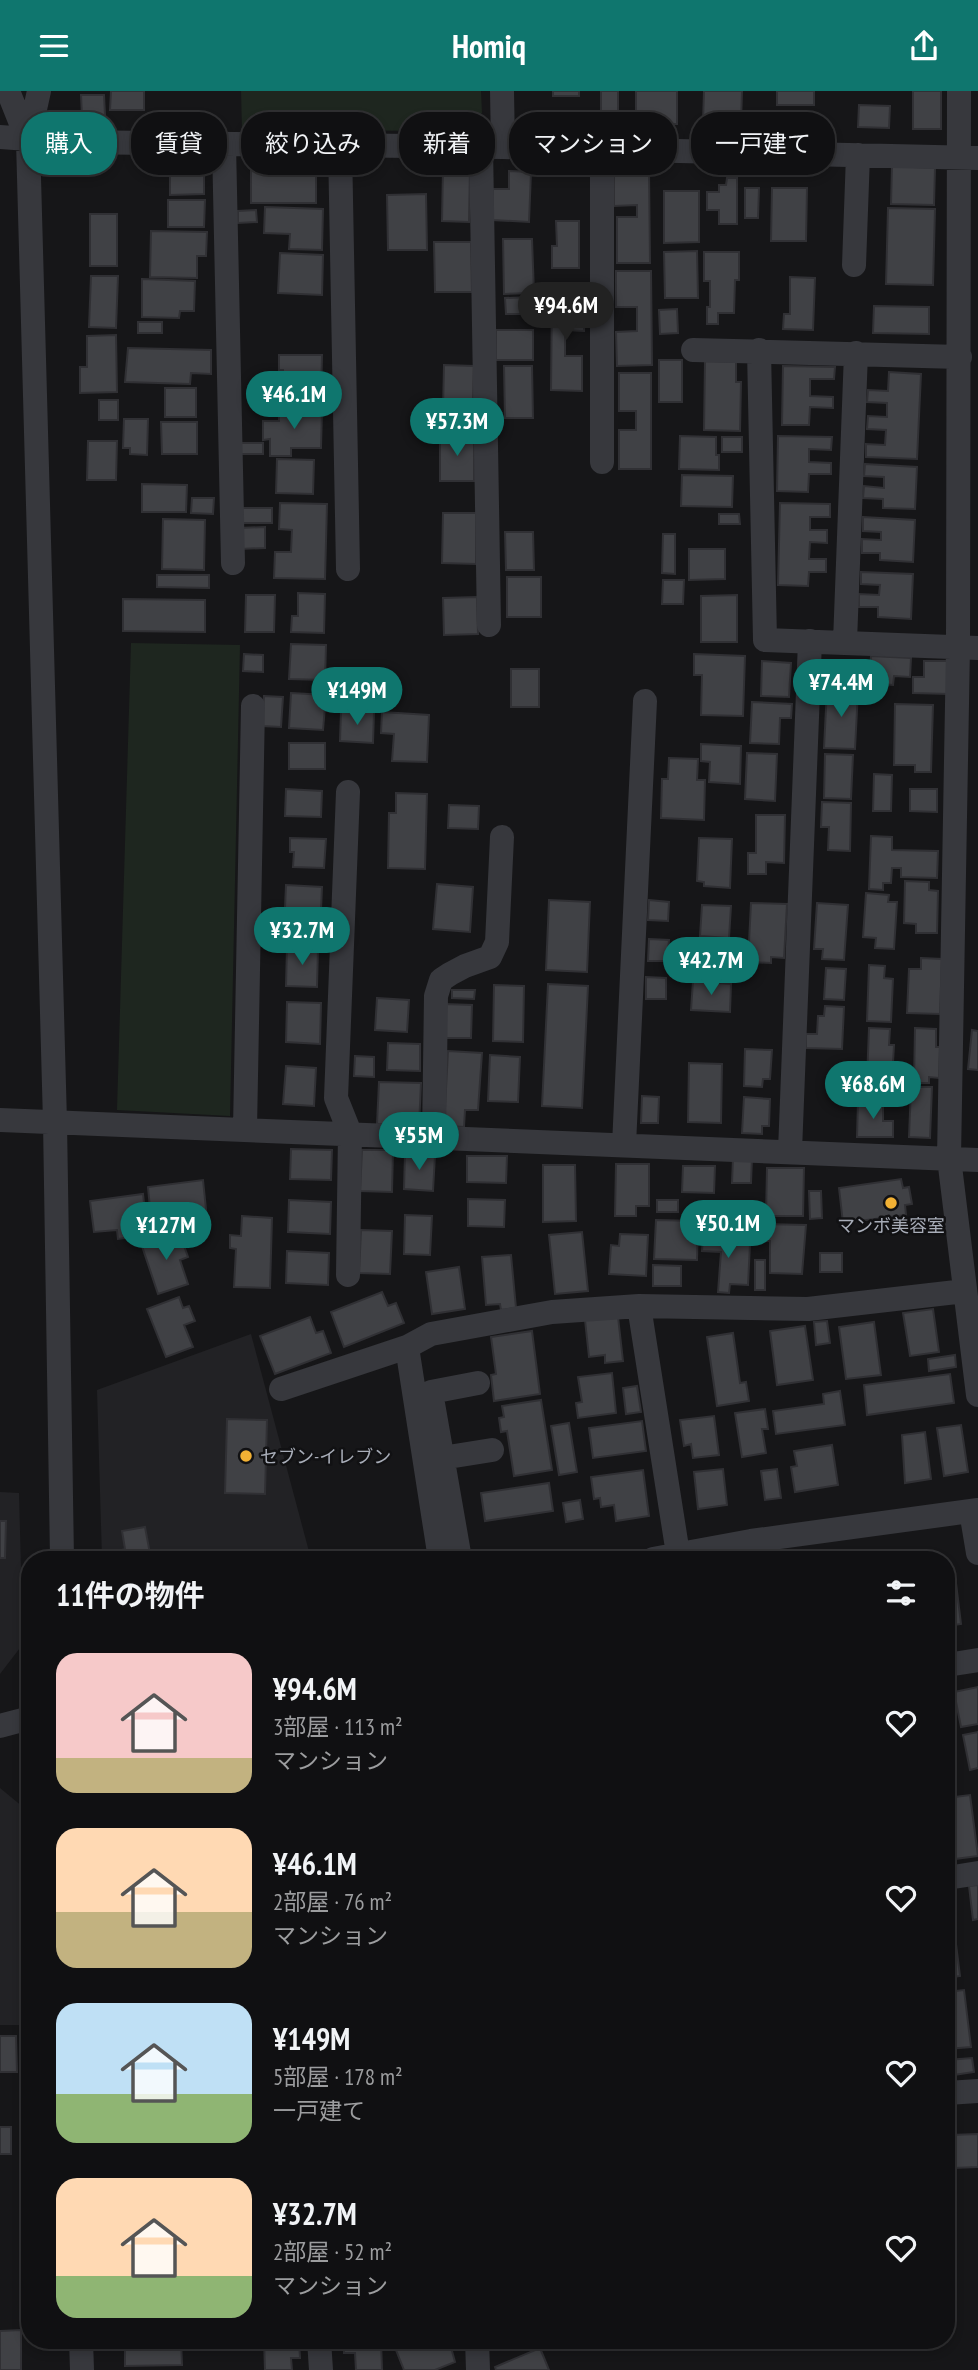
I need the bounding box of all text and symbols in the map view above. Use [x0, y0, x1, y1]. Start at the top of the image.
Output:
text: Homiq [452, 25, 526, 67]
icon: menu [35, 27, 73, 65]
icon: share [905, 27, 943, 65]
chip: 購入 [21, 112, 117, 175]
chip: 賃貸 [131, 112, 227, 175]
chip: 絞り込み [241, 112, 385, 175]
chip: 新着 [399, 112, 495, 175]
chip: マンション [509, 112, 677, 175]
chip: 一戸建て [691, 112, 835, 175]
pin: ¥94.6M [509, 282, 623, 342]
text: ¥94.6M [534, 290, 598, 319]
pin: ¥46.1M [237, 371, 351, 431]
text: ¥46.1M [262, 379, 326, 408]
pin: ¥57.3M [400, 399, 514, 458]
text: ¥57.3M [426, 406, 488, 435]
pin: ¥74.4M [784, 659, 898, 719]
pin: ¥149M [308, 667, 406, 727]
text: ¥74.4M [809, 667, 873, 696]
text: ¥149M [327, 675, 387, 704]
pin: ¥32.7M [245, 907, 359, 967]
text: ¥32.7M [270, 915, 334, 944]
pin: ¥42.7M [654, 937, 768, 997]
text: ¥42.7M [679, 945, 743, 974]
pin: ¥68.6M [816, 1061, 930, 1121]
text: ¥68.6M [841, 1069, 905, 1098]
pin: ¥55M [378, 1112, 460, 1172]
text: ¥55M [395, 1120, 443, 1149]
marker: マンボ美容室 [883, 1195, 899, 1211]
pin: ¥50.1M [671, 1201, 785, 1260]
pin: ¥127M [117, 1203, 215, 1262]
text: ¥50.1M [696, 1208, 760, 1237]
text: ¥127M [136, 1210, 196, 1239]
place label: マンボ美容室 [837, 1214, 945, 1237]
place label: セブン-イレブン [260, 1445, 391, 1468]
marker: セブン-イレブン [238, 1448, 254, 1464]
icon: filters [882, 1574, 920, 1612]
text: 11件の物件 [56, 1575, 205, 1614]
text: ¥94.6M [273, 1669, 357, 1708]
icon: home [112, 1681, 196, 1765]
icon: heart [882, 1704, 920, 1742]
text: 3部屋 · 113 m² [273, 1712, 403, 1741]
text: マンション [273, 1746, 388, 1775]
text: ¥46.1M [273, 1844, 357, 1883]
icon: home [112, 1856, 196, 1940]
icon: heart [882, 1879, 920, 1917]
text: 2部屋 · 76 m² [273, 1887, 392, 1916]
text: マンション [273, 1921, 388, 1950]
text: ¥149M [273, 2019, 350, 2058]
icon: home [112, 2031, 196, 2115]
icon: heart [882, 2054, 920, 2092]
text: 5部屋 · 178 m² [273, 2062, 403, 2091]
text: 一戸建て [273, 2096, 365, 2125]
text: ¥32.7M [273, 2194, 357, 2233]
icon: home [112, 2206, 196, 2290]
icon: heart [882, 2229, 920, 2267]
text: 2部屋 · 52 m² [273, 2237, 392, 2266]
text: マンション [273, 2271, 388, 2300]

